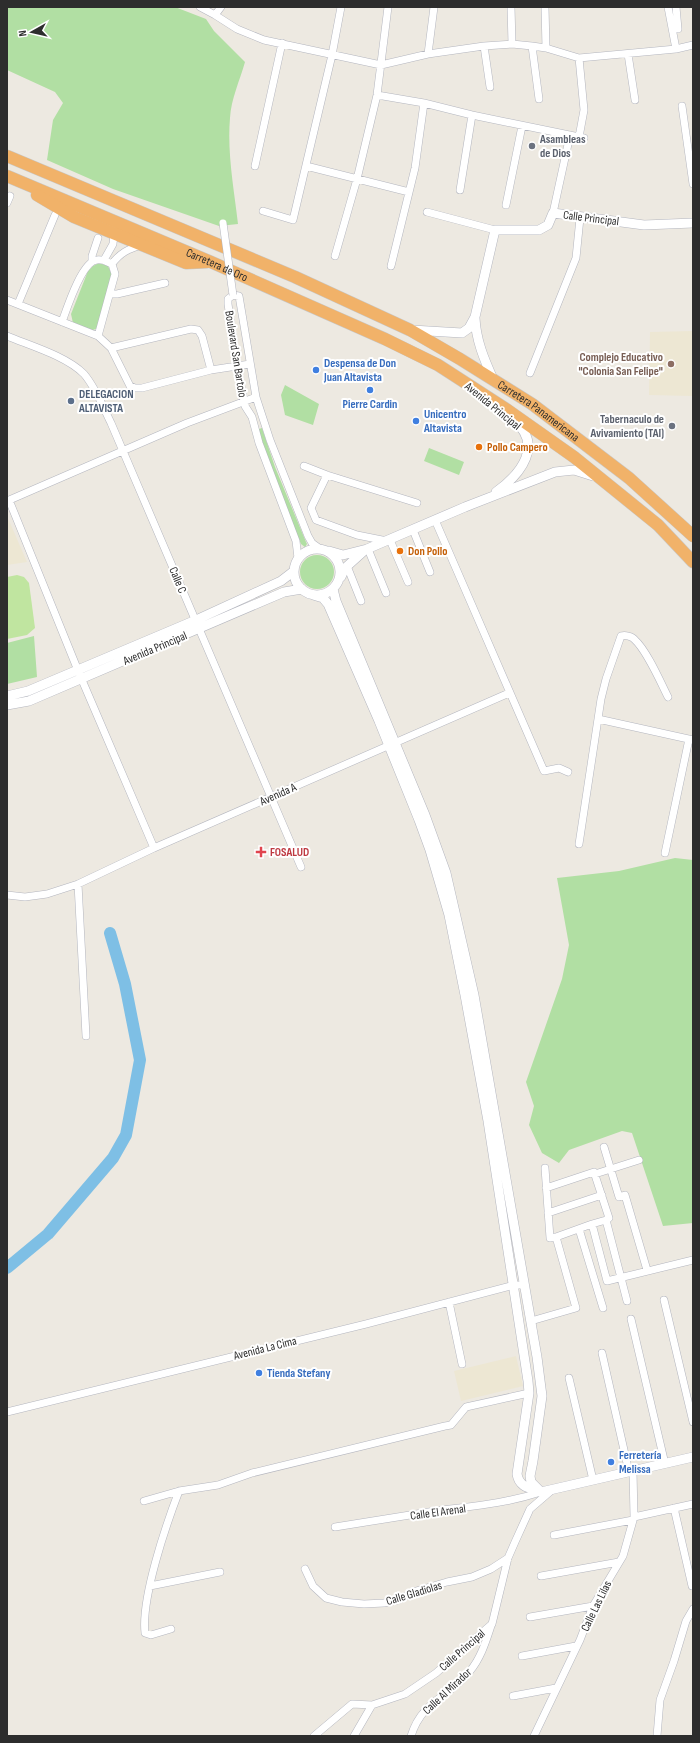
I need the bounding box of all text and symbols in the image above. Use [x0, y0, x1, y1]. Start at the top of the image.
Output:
north arrow [12, 12, 52, 52]
text: N [16, 29, 29, 37]
place label: Asambleas de Dios [539, 132, 586, 161]
marker: Asambleas de Dios [527, 141, 537, 151]
street label: Calle Principal [562, 208, 620, 229]
street label: Carretera de Oro [184, 245, 250, 285]
street label: Boulevard San Bartolo [221, 310, 250, 399]
place label: Complejo Educativo "Colonia San Felipe" [578, 350, 663, 379]
place label: Despensa de Don Juan Altavista [323, 356, 396, 385]
marker: Complejo Educativo "Colonia San Felipe" [666, 359, 676, 369]
marker: Despensa de Don Juan Altavista [311, 365, 321, 375]
street label: Carretera Panamericana [495, 377, 582, 446]
street label: Avenida Principal [461, 379, 524, 434]
marker: Pierre Cardin [365, 385, 375, 395]
place label: DELEGACION ALTAVISTA [78, 387, 134, 416]
marker: DELEGACION ALTAVISTA [66, 396, 76, 406]
place label: Pierre Cardin [343, 397, 397, 412]
place label: Unicentro Altavista [423, 407, 466, 436]
place label: Tabernaculo de Avivamiento (TAI) [589, 412, 664, 441]
marker: Unicentro Altavista [411, 416, 421, 426]
marker: Tabernaculo de Avivamiento (TAI) [667, 421, 677, 431]
place label: Pollo Campero [487, 440, 548, 455]
marker: Pollo Campero [474, 442, 484, 452]
place label: Don Pollo [408, 544, 447, 559]
marker: Don Pollo [395, 546, 405, 556]
street label: Calle C [165, 565, 190, 596]
street label: Avenida Principal [120, 628, 189, 669]
street label: Avenida A [257, 779, 300, 810]
place label: FOSALUD [270, 845, 309, 860]
marker: FOSALUD [255, 846, 267, 858]
street label: Avenida La Cima [231, 1333, 299, 1364]
place label: Tienda Stefany [267, 1366, 330, 1381]
marker: Tienda Stefany [254, 1368, 264, 1378]
place label: Ferretería Melissa [619, 1448, 661, 1477]
marker: Ferretería Melissa [606, 1457, 616, 1467]
street label: Calle El Arenal [409, 1501, 467, 1524]
street label: Calle Gladiolas [384, 1578, 444, 1609]
street label: Calle Las Lilas [578, 1578, 615, 1634]
street label: Calle Principal [436, 1626, 488, 1674]
street label: Calle Al Mirador [420, 1665, 475, 1718]

